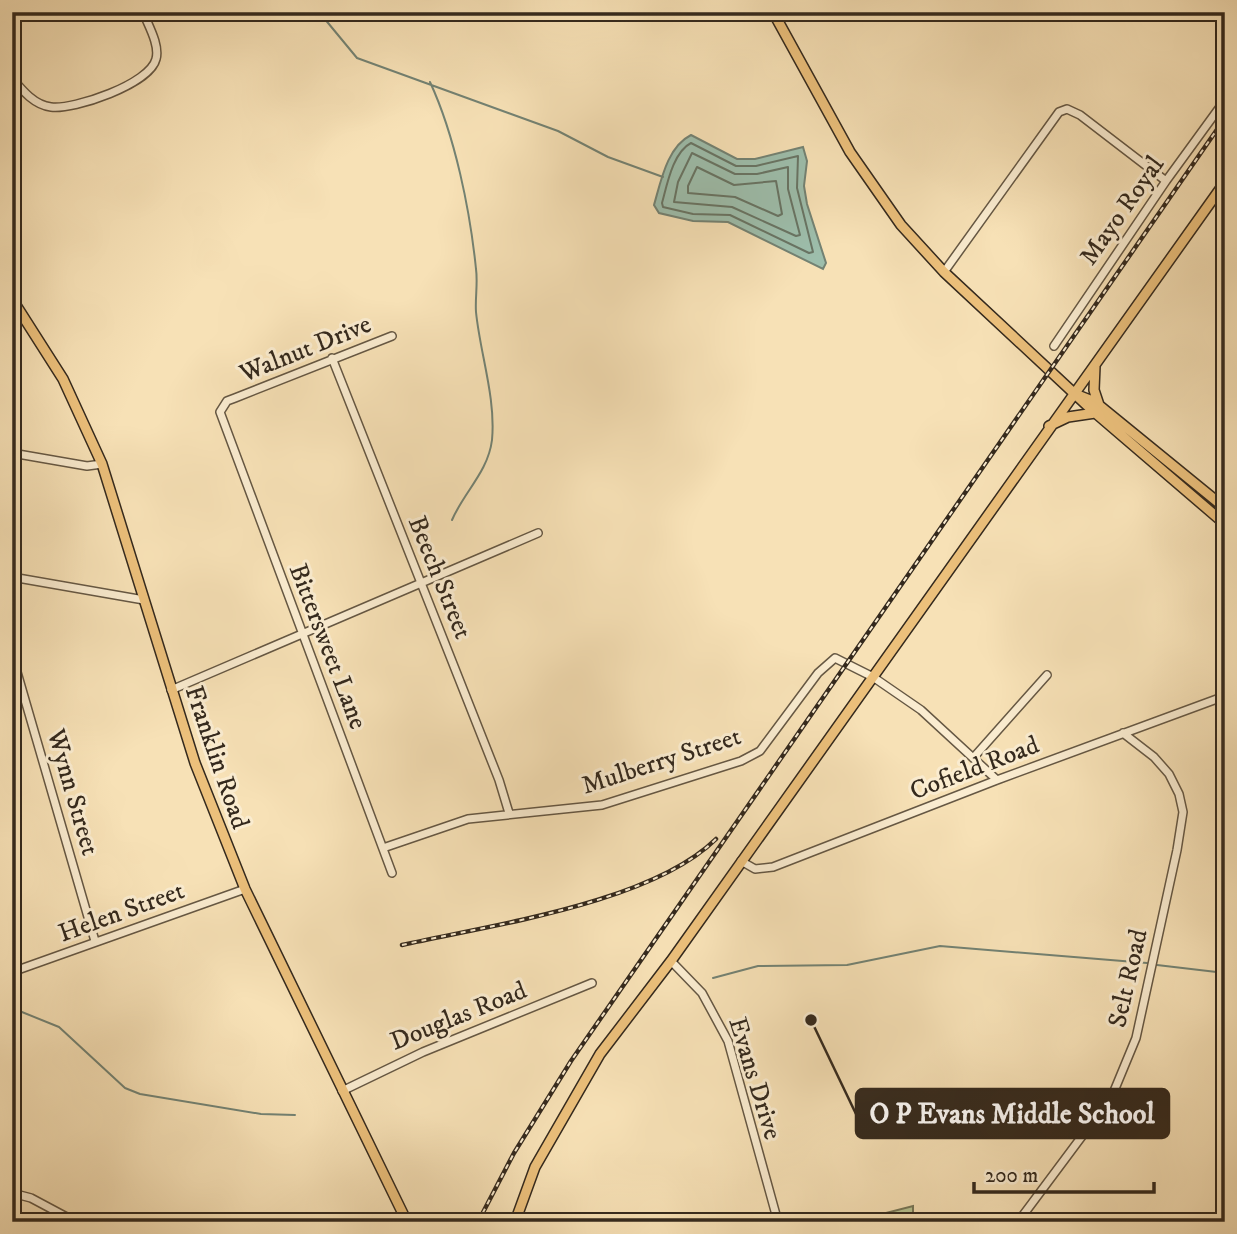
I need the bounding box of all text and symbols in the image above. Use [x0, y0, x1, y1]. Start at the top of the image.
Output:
street label: Mayo Royal [1073, 150, 1172, 272]
street label: Walnut Drive [234, 308, 376, 391]
street label: Beech Street [400, 511, 479, 644]
street label: Bittersweet Lane [281, 559, 374, 734]
street label: Franklin Road [177, 681, 257, 833]
street label: Mulberry Street [578, 720, 745, 803]
street label: Wynn Street [39, 725, 106, 859]
street label: Cofield Road [905, 729, 1044, 808]
street label: Helen Street [54, 874, 189, 950]
street label: Selt Road [1101, 926, 1156, 1031]
street label: Douglas Road [386, 974, 532, 1059]
street label: Evans Drive [720, 1013, 789, 1144]
callout: O P Evans Middle School [856, 1089, 1169, 1138]
text: O P Evans Middle School [869, 1097, 1155, 1132]
scale bar [974, 1150, 1155, 1194]
text: 200 m [985, 1163, 1038, 1189]

